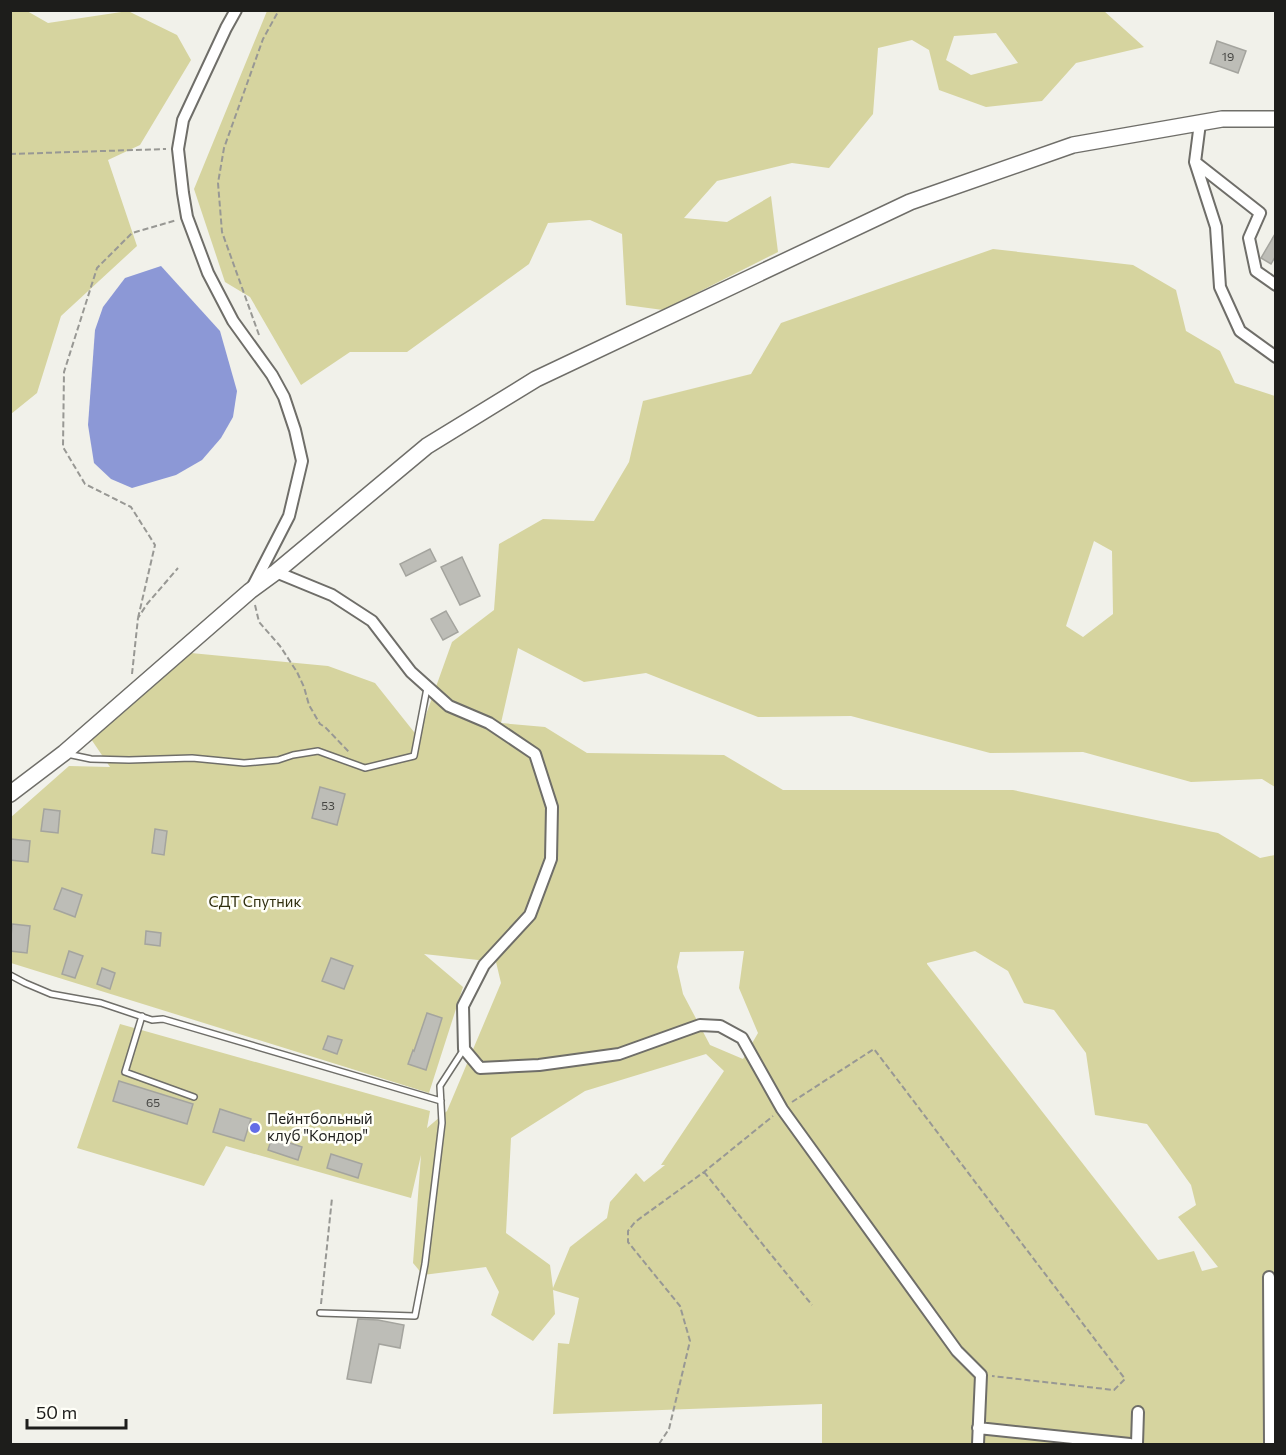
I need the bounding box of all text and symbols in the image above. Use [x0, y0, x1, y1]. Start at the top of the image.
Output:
house number: 19 [1222, 49, 1234, 63]
house number: 53 [321, 798, 335, 812]
park label: СДТ Спутник [209, 892, 301, 910]
house number: 65 [146, 1095, 160, 1109]
place label: Пейнтбольный клуб "Кондор" [267, 1109, 373, 1144]
marker: Пейнтбольный клуб "Кондор" [248, 1121, 262, 1135]
scale bar [27, 1392, 126, 1430]
text: 50 m [36, 1401, 77, 1423]

